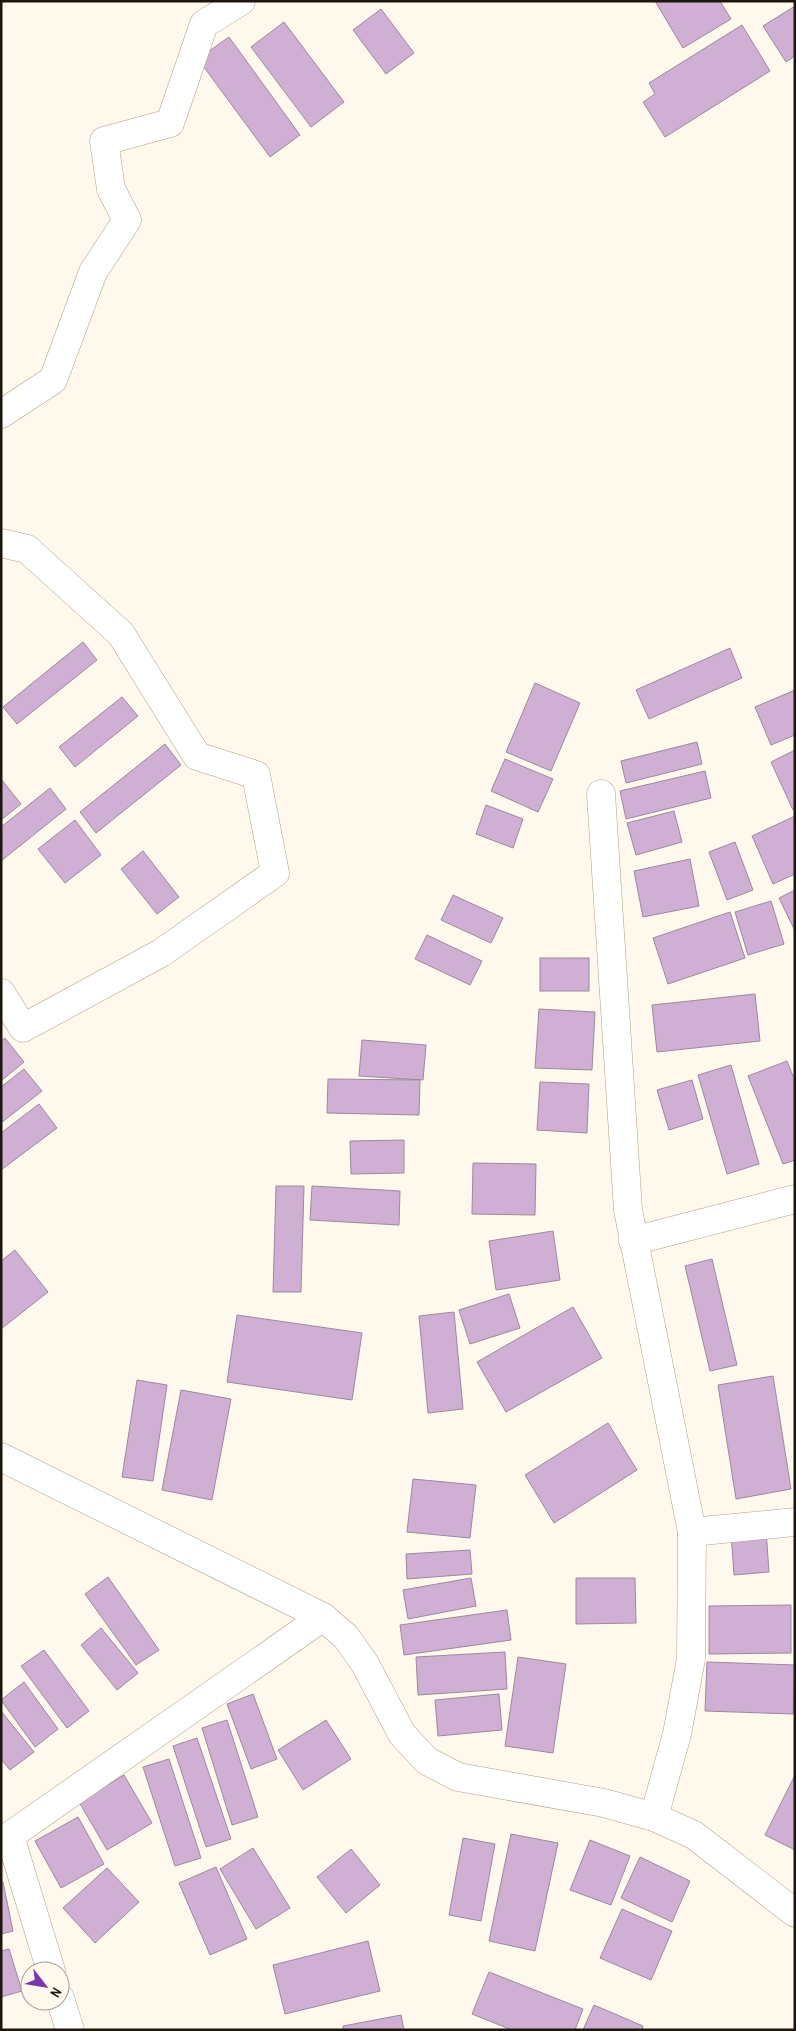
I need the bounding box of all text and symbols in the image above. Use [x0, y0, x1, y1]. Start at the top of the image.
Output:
north arrow [20, 1961, 70, 2011]
text: N [46, 1985, 66, 2001]

